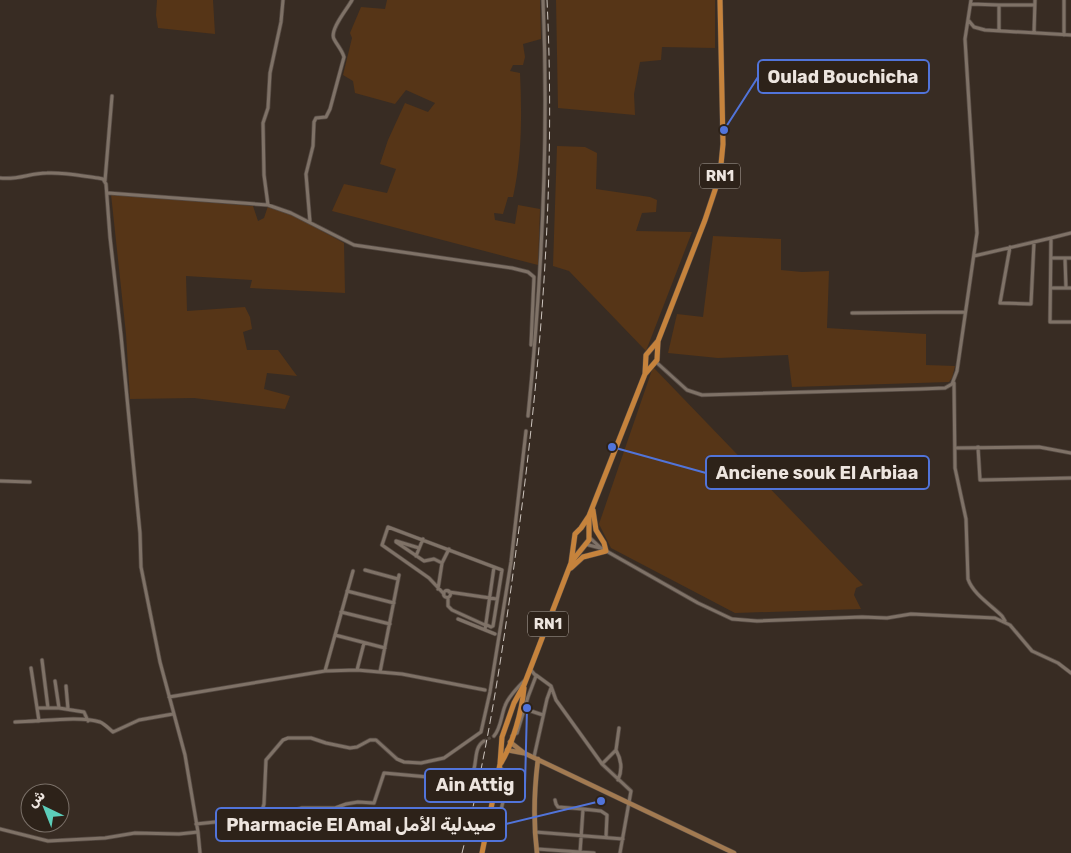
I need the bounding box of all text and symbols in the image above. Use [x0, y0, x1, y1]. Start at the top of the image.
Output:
callout: Oulad Bouchicha [758, 60, 929, 93]
text: Oulad Bouchicha [768, 66, 918, 88]
road number: RN1 [700, 164, 740, 188]
callout: Anciene souk El Arbiaa [706, 456, 929, 489]
text: Anciene souk El Arbiaa [716, 462, 918, 484]
road number: RN1 [528, 612, 568, 636]
callout: Ain Attig [425, 769, 525, 802]
text: Ain Attig [436, 774, 514, 796]
north arrow [20, 783, 70, 833]
text: ش [24, 786, 49, 811]
callout: Pharmacie El Amal صيدلية الأمل [216, 808, 506, 841]
text: Pharmacie El Amal صيدلية الأمل [226, 814, 496, 836]

